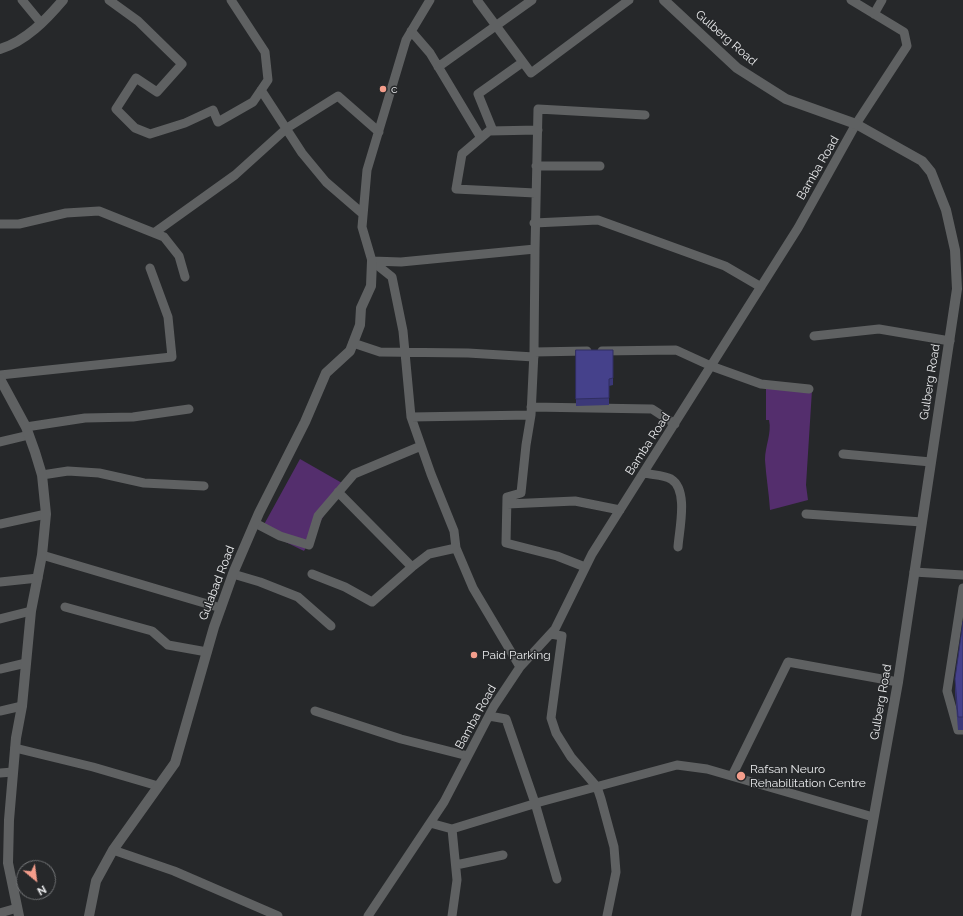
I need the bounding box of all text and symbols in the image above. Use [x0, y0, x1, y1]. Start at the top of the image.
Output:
street label: Gulberg Road [692, 7, 760, 69]
place label: c [391, 82, 398, 96]
marker: c [378, 84, 388, 94]
street label: Bamba Road [794, 134, 842, 202]
street label: Gulberg Road [917, 343, 943, 421]
street label: Bamba Road [623, 410, 673, 478]
street label: Gulabad Road [196, 544, 238, 622]
place label: Paid Parking [482, 648, 551, 662]
marker: Paid Parking [469, 650, 479, 660]
street label: Gulberg Road [867, 663, 895, 741]
street label: Bamba Road [452, 682, 500, 752]
place label: Rafsan Neuro Rehabilitation Centre [750, 762, 866, 790]
marker: Rafsan Neuro Rehabilitation Centre [735, 770, 747, 782]
north arrow [16, 860, 56, 900]
text: N [35, 882, 48, 898]

